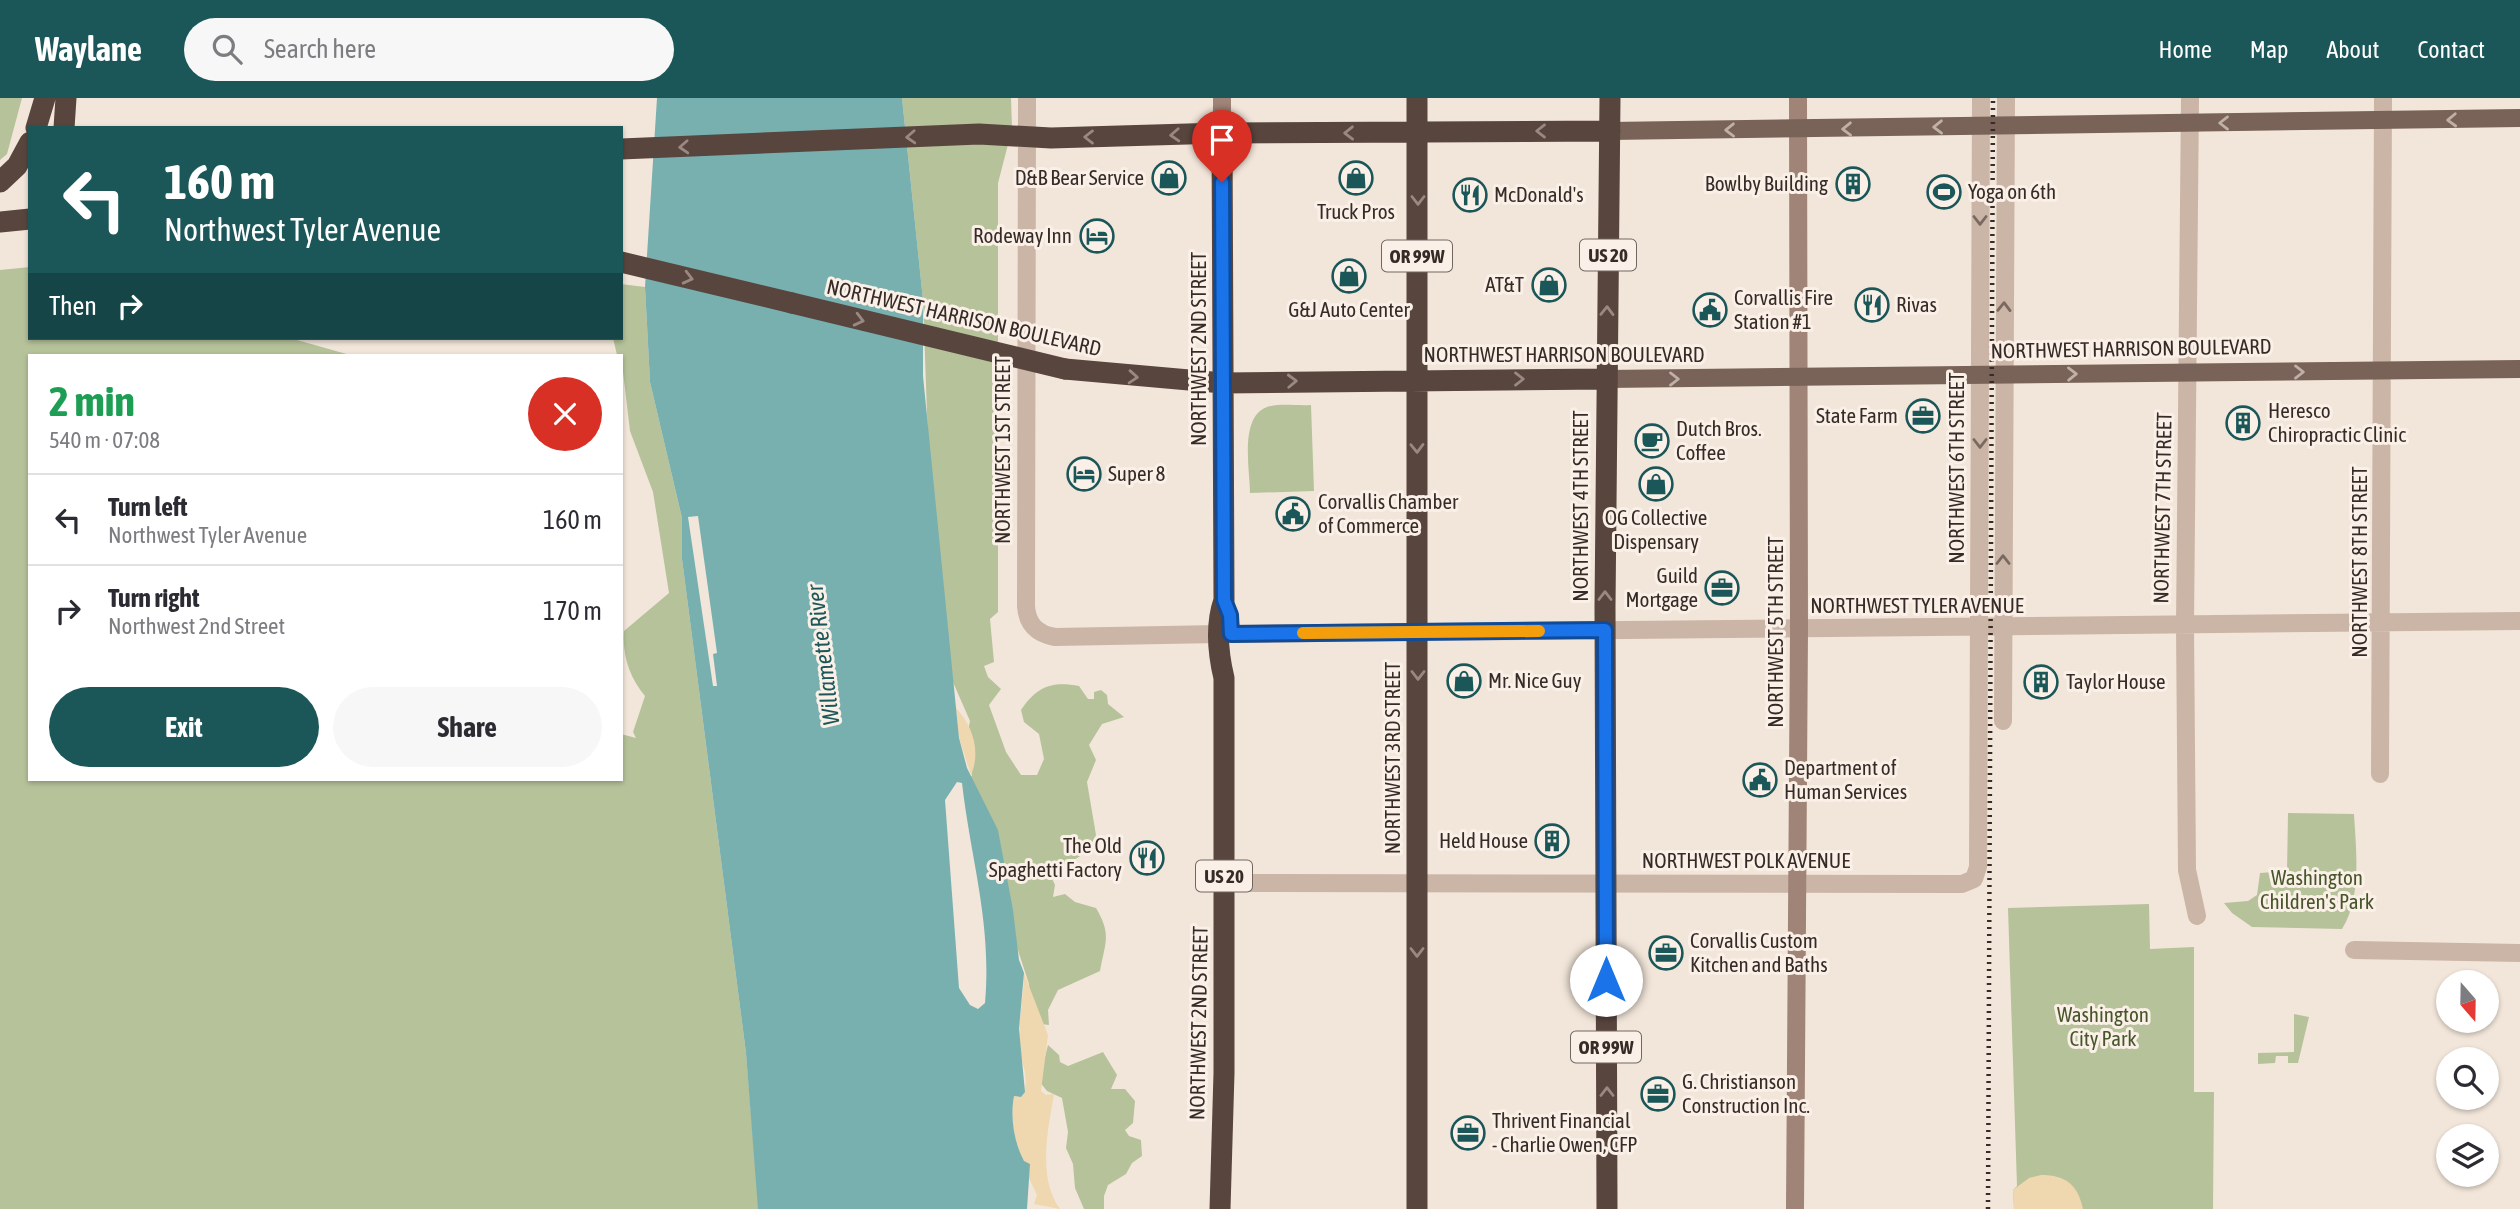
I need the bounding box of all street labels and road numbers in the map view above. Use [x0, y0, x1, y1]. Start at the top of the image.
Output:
road number: US 20 [1580, 239, 1636, 270]
road number: OR 99W [1382, 240, 1452, 272]
street label: NORTHWEST 2ND STREET [1186, 252, 1210, 446]
street label: NORTHWEST HARRISON BOULEVARD [825, 274, 1104, 360]
street label: NORTHWEST HARRISON BOULEVARD [1990, 334, 2272, 362]
street label: NORTHWEST HARRISON BOULEVARD [1424, 342, 1704, 366]
street label: NORTHWEST 1ST STREET [990, 356, 1014, 544]
street label: NORTHWEST 6TH STREET [1944, 372, 1968, 564]
street label: NORTHWEST 4TH STREET [1568, 410, 1592, 602]
street label: NORTHWEST 7TH STREET [2148, 412, 2176, 604]
street label: NORTHWEST 8TH STREET [2347, 466, 2371, 658]
street label: NORTHWEST 5TH STREET [1763, 536, 1787, 728]
street label: NORTHWEST TYLER AVENUE [1810, 593, 2024, 617]
street label: NORTHWEST 3RD STREET [1380, 662, 1404, 854]
street label: NORTHWEST POLK AVENUE [1642, 848, 1850, 872]
road number: US 20 [1196, 860, 1252, 891]
street label: NORTHWEST 2ND STREET [1184, 926, 1212, 1120]
road number: OR 99W [1571, 1032, 1641, 1063]

